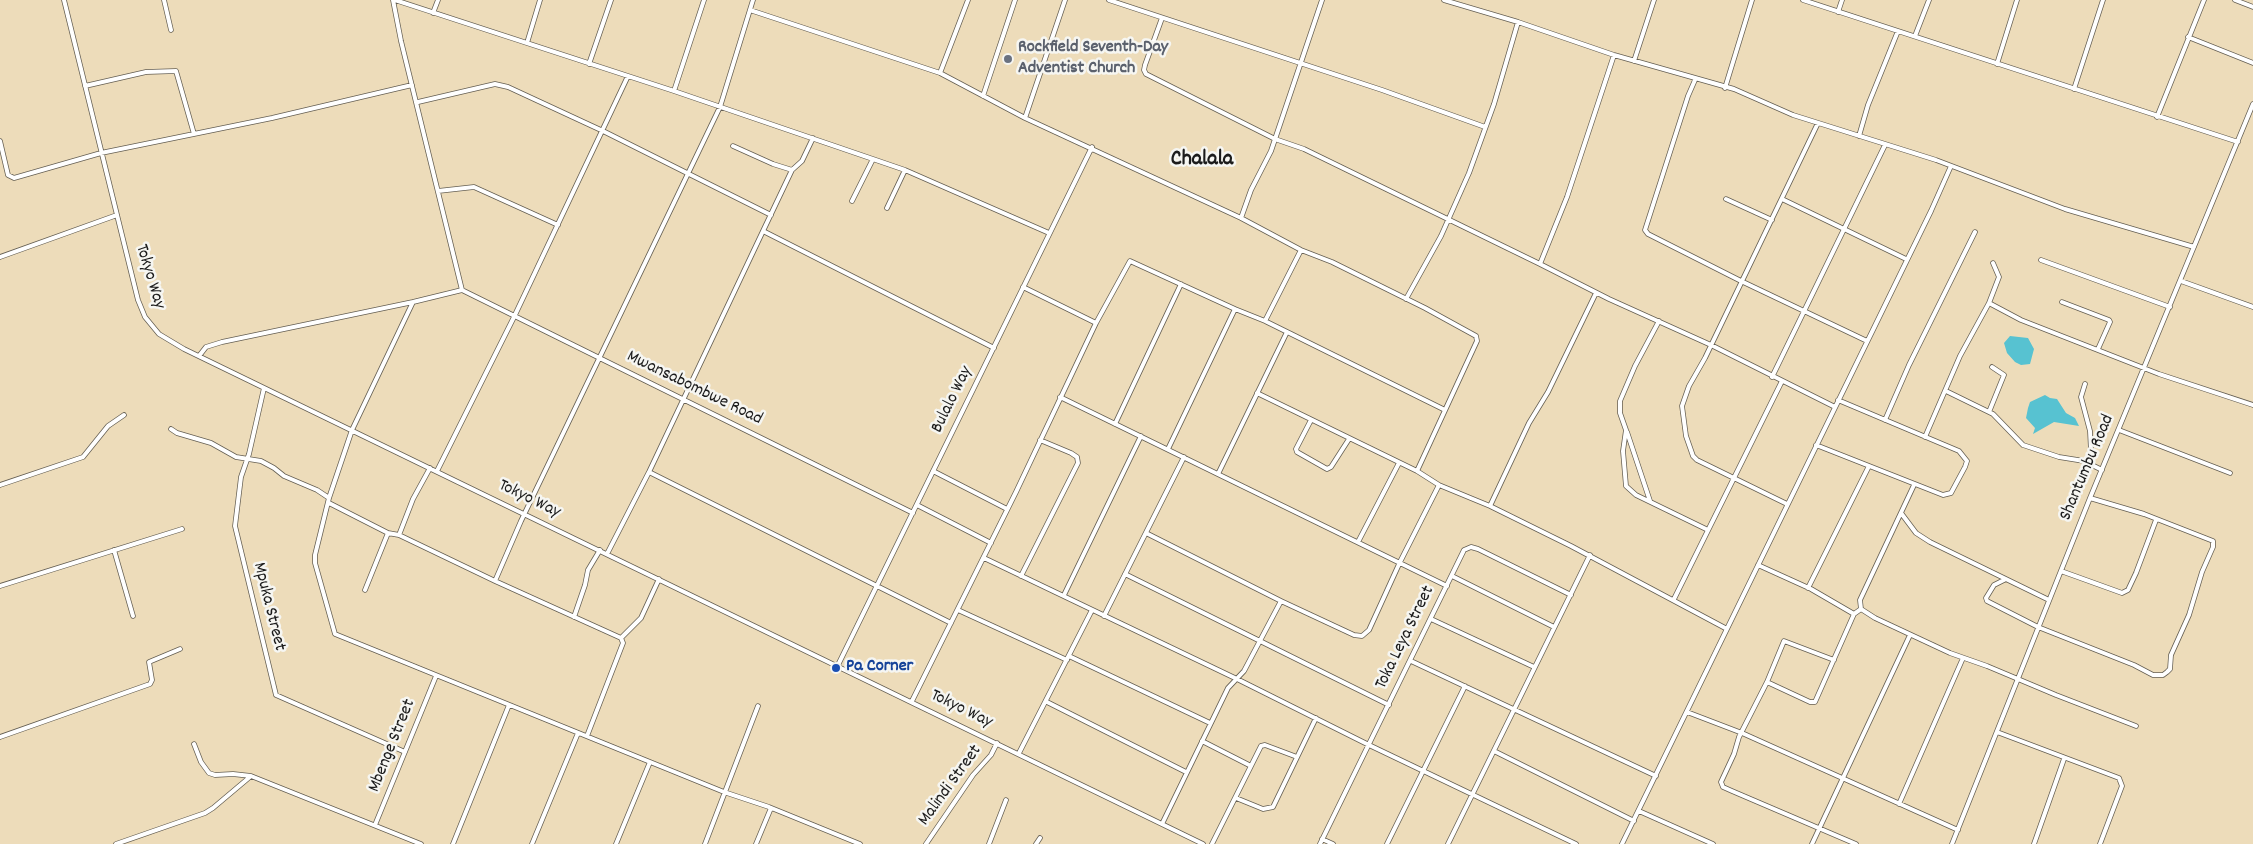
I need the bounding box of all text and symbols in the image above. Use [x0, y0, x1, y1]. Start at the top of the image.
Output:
place label: Rockfield Seventh-Day Adventist Church [1018, 38, 1168, 80]
marker: Rockfield Seventh-Day Adventist Church [1002, 53, 1014, 65]
district label: Chalala [1171, 148, 1233, 174]
street label: Tokyo Way [129, 242, 169, 312]
street label: Mwansabombwe Road [623, 347, 765, 431]
street label: Bulalo Way [928, 363, 978, 437]
street label: Shantumbu Road [2056, 412, 2120, 524]
street label: Tokyo Way [494, 476, 564, 524]
street label: Mpuka Street [247, 561, 289, 653]
street label: Toka Leya Street [1372, 583, 1440, 693]
place label: Pa Corner [846, 657, 913, 679]
marker: Pa Corner [830, 662, 842, 674]
street label: Tokyo Way [926, 686, 996, 734]
street label: Mbenge Street [365, 696, 421, 796]
street label: Malindi Street [914, 741, 988, 831]

